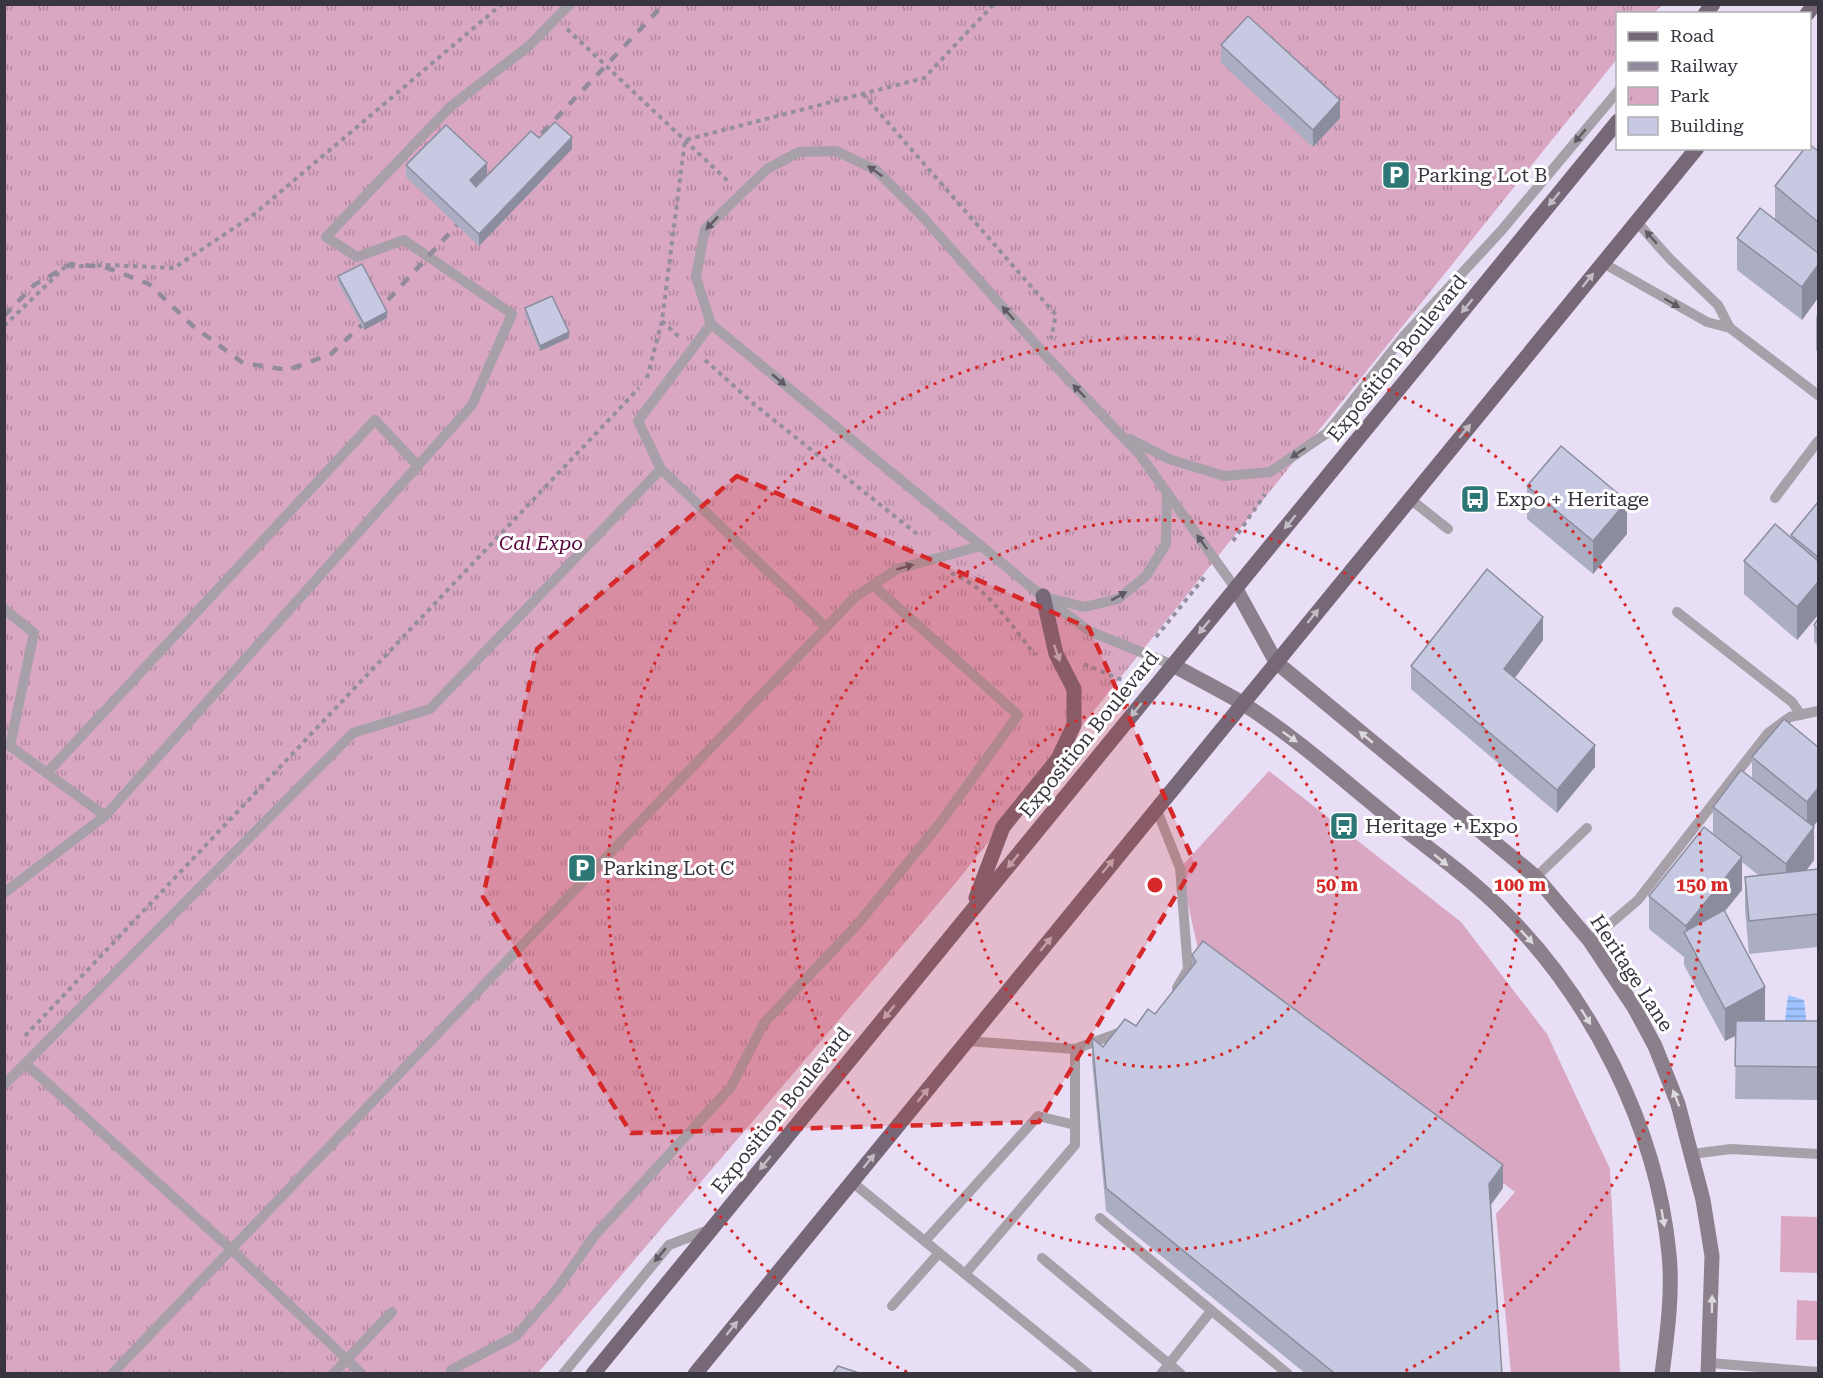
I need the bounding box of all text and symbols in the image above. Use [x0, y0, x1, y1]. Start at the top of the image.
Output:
legend [1616, 12, 1811, 150]
text: Road [1670, 25, 1715, 46]
text: Railway [1670, 55, 1738, 76]
text: Park [1670, 85, 1710, 106]
text: Building [1670, 115, 1744, 136]
one-way arrow [1574, 128, 1587, 143]
parking icon: Parking Lot B [1380, 159, 1412, 191]
place label: Parking Lot B [1417, 163, 1547, 187]
one-way arrow [867, 165, 883, 177]
one-way arrow [1548, 191, 1561, 206]
one-way arrow [705, 216, 719, 231]
one-way arrow [1645, 230, 1658, 245]
street label: Exposition Boulevard [1322, 270, 1472, 446]
one-way arrow [1582, 273, 1594, 288]
one-way arrow [1460, 298, 1473, 314]
one-way arrow [1664, 298, 1681, 308]
one-way arrow [1002, 306, 1015, 321]
one-way arrow [771, 374, 787, 387]
one-way arrow [1073, 384, 1087, 398]
one-way arrow [1458, 424, 1471, 439]
one-way arrow [1290, 447, 1306, 458]
bus stop icon: Expo + Heritage [1459, 483, 1491, 515]
place label: Expo + Heritage [1496, 487, 1649, 511]
one-way arrow [1284, 514, 1297, 530]
park label: Cal Expo [499, 531, 583, 555]
one-way arrow [1196, 534, 1208, 550]
one-way arrow [896, 562, 914, 571]
one-way arrow [1111, 591, 1128, 601]
one-way arrow [1307, 609, 1319, 624]
one-way arrow [1198, 619, 1211, 635]
one-way arrow [1052, 644, 1062, 662]
street label: Exposition Boulevard [1014, 646, 1164, 822]
one-way arrow [1131, 703, 1143, 718]
one-way arrow [1281, 731, 1297, 743]
one-way arrow [1359, 731, 1374, 744]
bus stop icon: Heritage + Expo [1328, 810, 1360, 842]
place label: Heritage + Expo [1365, 814, 1518, 838]
parking icon: Parking Lot C [566, 852, 598, 884]
one-way arrow [1006, 853, 1019, 869]
one-way arrow [1434, 853, 1449, 865]
place label: Parking Lot C [603, 856, 734, 880]
one-way arrow [1101, 858, 1114, 874]
text: 50 m [1316, 874, 1359, 895]
text: 100 m [1494, 874, 1547, 895]
text: 150 m [1676, 874, 1729, 895]
centre of rings [1145, 875, 1165, 895]
street label: Heritage Lane [1585, 910, 1679, 1036]
one-way arrow [1519, 929, 1533, 943]
one-way arrow [1039, 936, 1051, 951]
one-way arrow [883, 1004, 896, 1019]
one-way arrow [1580, 1009, 1591, 1025]
street label: Exposition Boulevard [706, 1022, 856, 1198]
one-way arrow [916, 1087, 929, 1103]
one-way arrow [1671, 1089, 1680, 1107]
one-way arrow [862, 1154, 875, 1169]
one-way arrow [759, 1155, 772, 1171]
one-way arrow [1659, 1209, 1668, 1228]
one-way arrow [654, 1247, 667, 1263]
one-way arrow [1707, 1295, 1717, 1314]
one-way arrow [726, 1320, 739, 1336]

